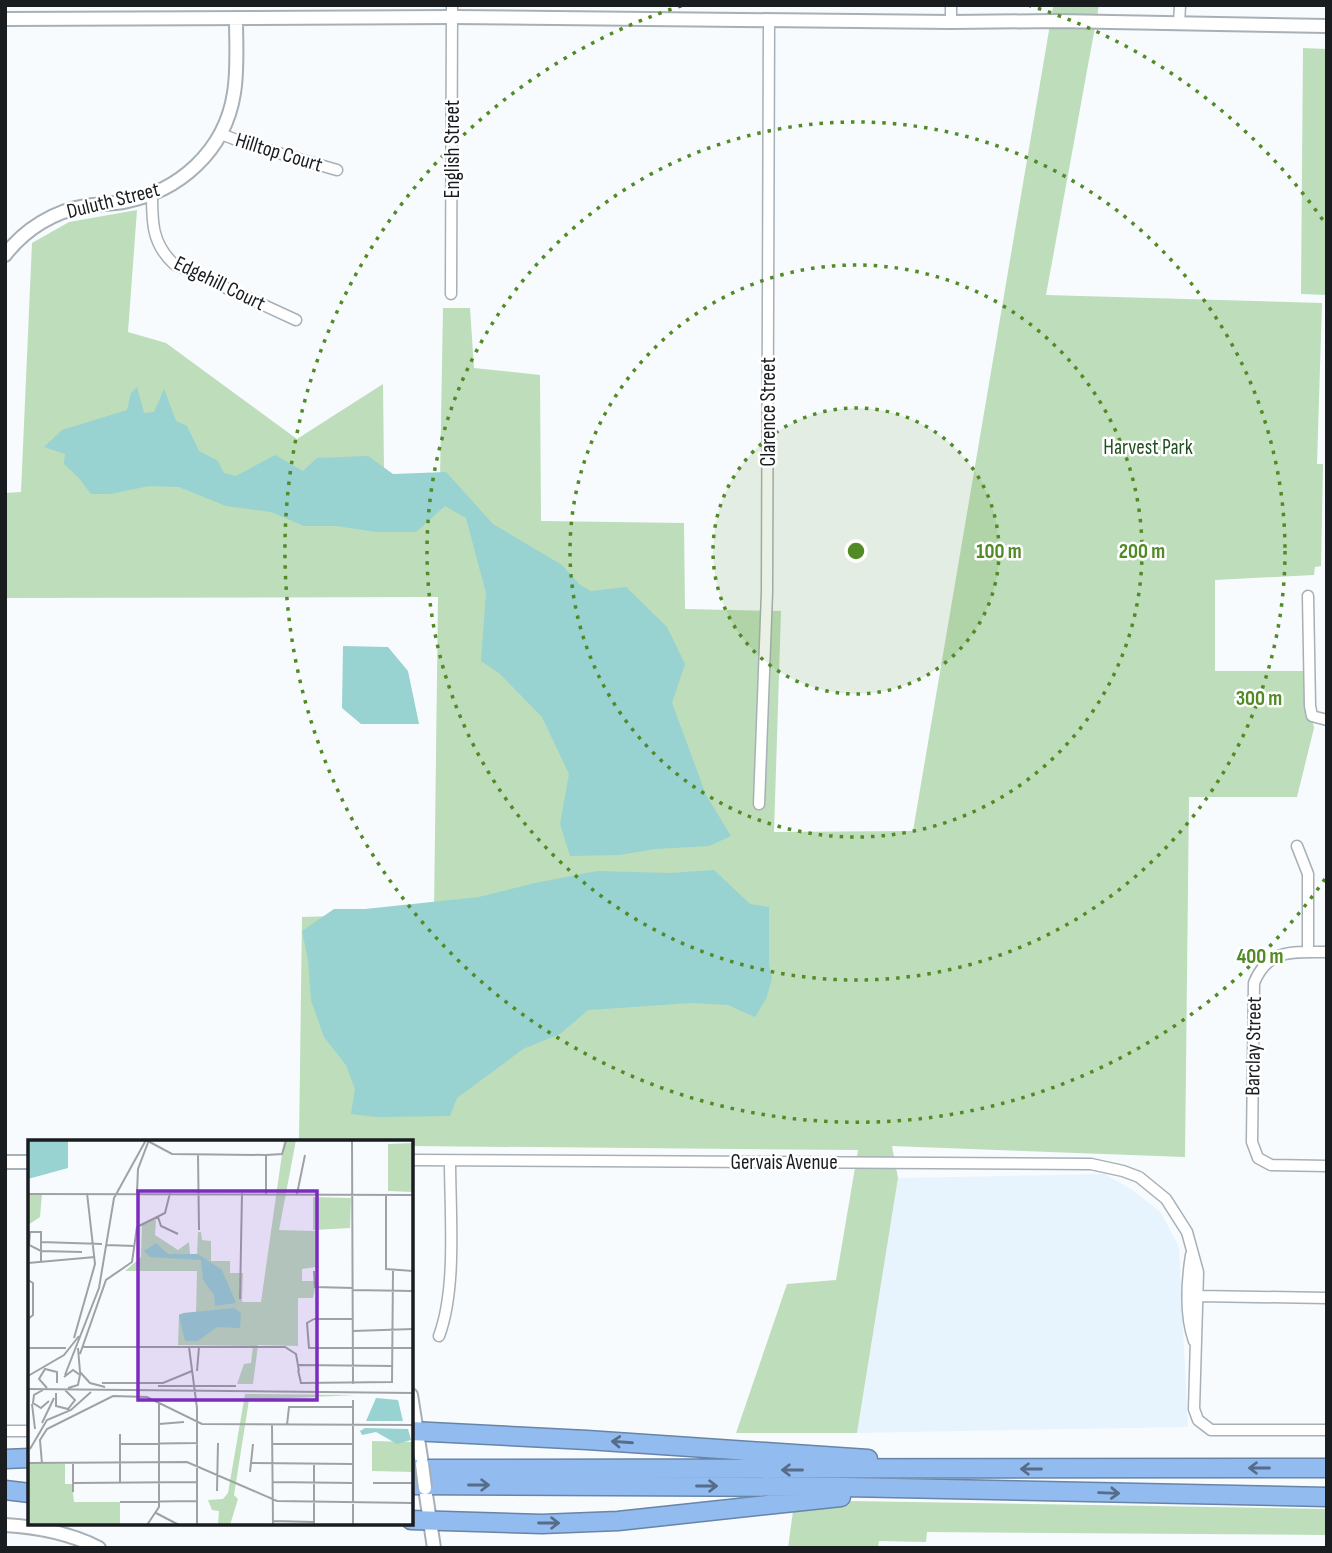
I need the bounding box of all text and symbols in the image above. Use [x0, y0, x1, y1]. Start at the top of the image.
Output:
street label: English Street [440, 100, 465, 198]
street label: Hilltop Court [232, 127, 325, 178]
street label: Duluth Street [64, 177, 162, 224]
street label: Edgehill Court [170, 251, 269, 316]
street label: Clarence Street [756, 357, 781, 467]
park label: Harvest Park [1103, 435, 1193, 460]
centre of rings [844, 539, 868, 563]
text: 100 m [976, 539, 1022, 564]
text: 200 m [1119, 539, 1165, 564]
text: 300 m [1236, 686, 1282, 711]
text: 400 m [1237, 944, 1283, 969]
street label: Barclay Street [1240, 996, 1267, 1096]
inset map [28, 1140, 413, 1525]
street label: Gervais Avenue [730, 1150, 838, 1175]
one-way arrow [611, 1435, 633, 1448]
one-way arrow [1247, 1461, 1270, 1475]
one-way arrow [1020, 1462, 1043, 1475]
one-way arrow [781, 1463, 804, 1477]
one-way arrow [468, 1478, 491, 1492]
one-way arrow [695, 1479, 718, 1493]
one-way arrow [1097, 1487, 1120, 1500]
one-way arrow [537, 1516, 560, 1530]

